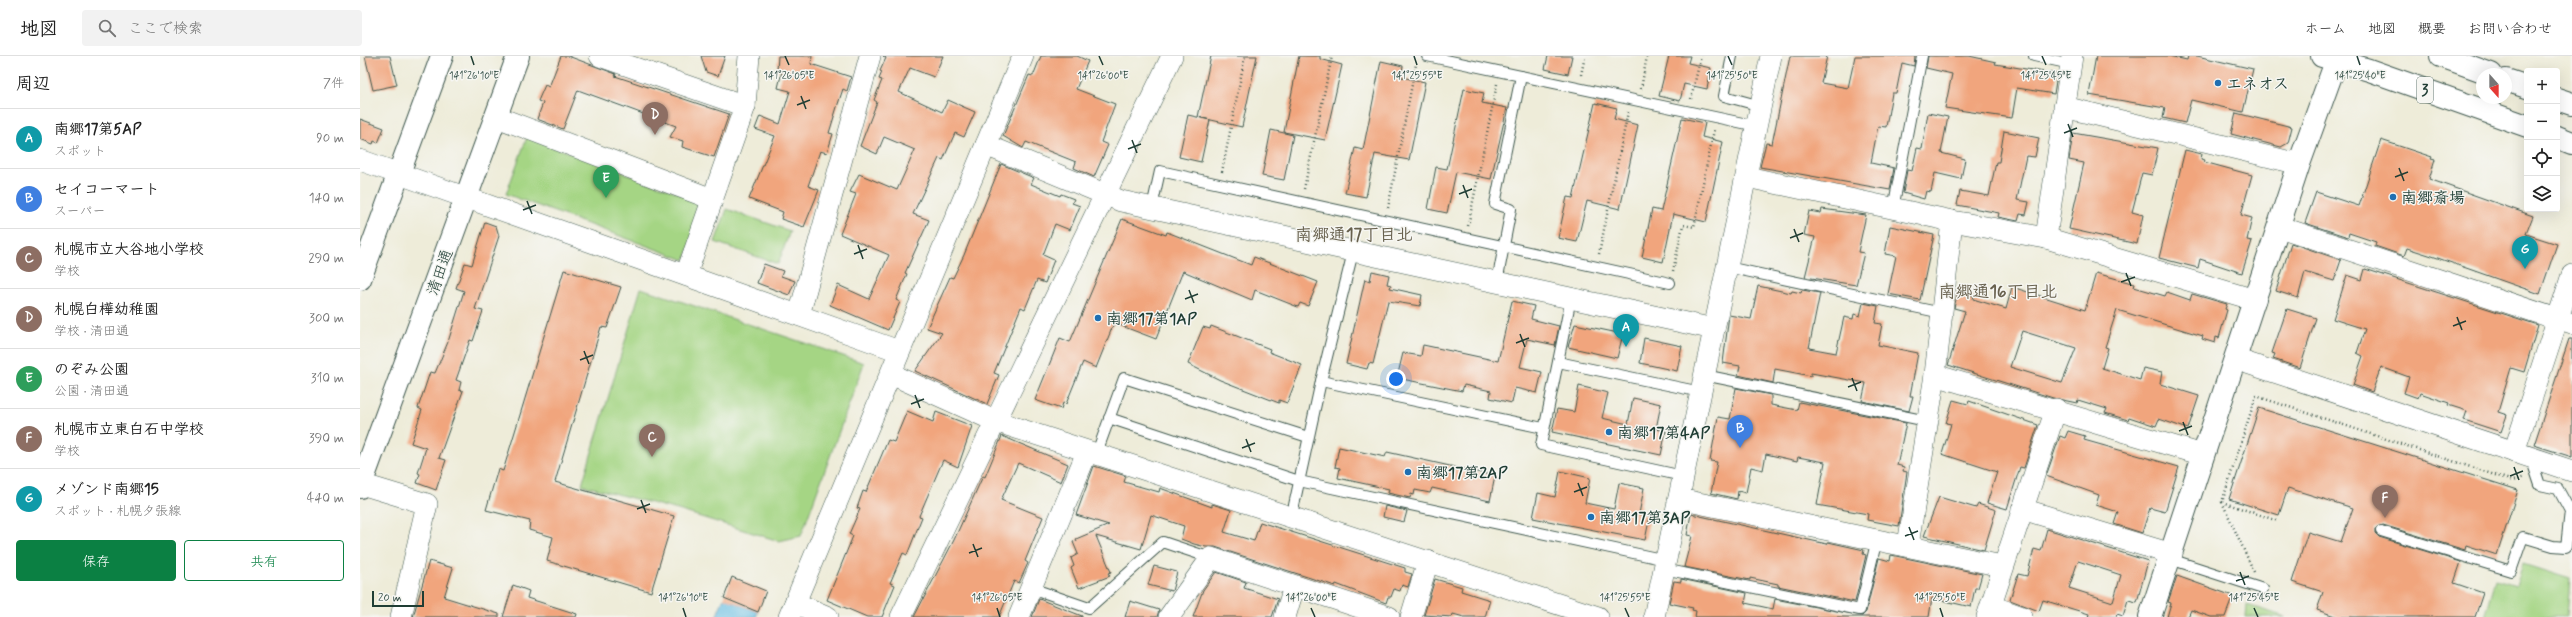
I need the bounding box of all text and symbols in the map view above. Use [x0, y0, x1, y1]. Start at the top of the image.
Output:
search box [82, 10, 362, 46]
text: 地図 [20, 17, 58, 42]
icon: search [96, 17, 118, 39]
text: ここで検索 [128, 19, 203, 39]
text: ホーム [2305, 20, 2346, 38]
text: 地図 [2368, 20, 2396, 38]
text: 概要 [2418, 20, 2446, 38]
text: お問い合わせ [2468, 20, 2552, 38]
north arrow [2476, 68, 2512, 104]
map controls [2524, 68, 2560, 212]
button: + [2524, 68, 2560, 104]
text: 141°26'10"E [449, 69, 499, 83]
text: 141°26'05"E [764, 69, 815, 83]
text: 141°26'00"E [1077, 69, 1129, 83]
text: 141°25'55"E [1392, 69, 1443, 83]
text: 141°25'50"E [1706, 69, 1758, 83]
text: 141°25'45"E [2021, 69, 2072, 83]
text: 141°25'40"E [2334, 69, 2386, 83]
text: 周辺 [16, 73, 50, 95]
place label: エネオス [2226, 74, 2289, 95]
text: 7件 [323, 75, 344, 92]
road number: 3 [2417, 77, 2433, 103]
marker: エネオス [2213, 78, 2223, 88]
pin: D [642, 102, 668, 135]
button: − [2524, 104, 2560, 140]
text: 南郷17第5AP [54, 120, 141, 140]
text: A [25, 130, 33, 147]
text: 90 m [316, 130, 344, 147]
button: locate [2524, 140, 2560, 176]
text: スポット [54, 143, 106, 160]
pin: E [593, 165, 619, 198]
button: layers [2524, 176, 2560, 212]
text: セイコーマート [54, 180, 160, 200]
place label: 南郷斎場 [2401, 188, 2465, 209]
text: B [25, 190, 33, 207]
text: 140 m [309, 190, 344, 207]
marker: 南郷斎場 [2388, 192, 2398, 202]
text: スーパー [54, 203, 105, 220]
district label: 南郷通17丁目北 [1295, 224, 1413, 246]
pin: G [2512, 236, 2538, 269]
text: 札幌市立大谷地小学校 [54, 240, 204, 260]
street label: 清田通 [422, 246, 458, 299]
text: C [24, 250, 34, 267]
text: 290 m [308, 250, 344, 267]
text: 学校 [54, 263, 80, 280]
district label: 南郷通16丁目北 [1939, 281, 2058, 303]
text: 札幌白樺幼稚園 [54, 300, 159, 320]
place label: 南郷17第1AP [1106, 309, 1197, 330]
text: D [25, 310, 33, 327]
text: 300 m [309, 310, 344, 327]
marker: 南郷17第1AP [1093, 313, 1103, 323]
pin: A [1613, 314, 1639, 347]
text: 学校 · 清田通 [54, 323, 129, 340]
text: のぞみ公園 [54, 360, 129, 380]
your location [1386, 369, 1406, 389]
text: E [25, 370, 33, 387]
text: 310 m [311, 370, 344, 387]
text: 公園 · 清田通 [54, 383, 129, 400]
pin: B [1727, 415, 1753, 448]
text: 札幌市立東白石中学校 [54, 420, 204, 440]
place label: 南郷17第4AP [1617, 423, 1710, 444]
pin: C [639, 424, 665, 457]
marker: 南郷17第4AP [1604, 427, 1614, 437]
text: F [26, 430, 32, 447]
text: 390 m [309, 430, 344, 447]
text: 学校 [54, 443, 80, 460]
place label: 南郷17第2AP [1416, 463, 1508, 484]
marker: 南郷17第2AP [1403, 467, 1413, 477]
text: メゾンド南郷15 [54, 480, 159, 500]
pin: F [2372, 485, 2398, 518]
text: G [25, 490, 33, 507]
text: 440 m [307, 490, 344, 507]
text: スポット · 札幌夕張線 [54, 503, 181, 520]
place label: 南郷17第3AP [1599, 508, 1690, 529]
marker: 南郷17第3AP [1586, 512, 1596, 522]
button: 保存 [16, 540, 176, 581]
button: 共有 [184, 540, 344, 581]
scale bar [372, 589, 424, 608]
text: 20 m [378, 591, 401, 605]
text: 141°26'10"E [658, 591, 708, 605]
text: 141°26'05"E [972, 591, 1023, 605]
text: 141°26'00"E [1285, 591, 1337, 605]
text: 141°25'55"E [1600, 591, 1651, 605]
text: 141°25'50"E [1914, 591, 1966, 605]
text: 141°25'45"E [2229, 591, 2280, 605]

